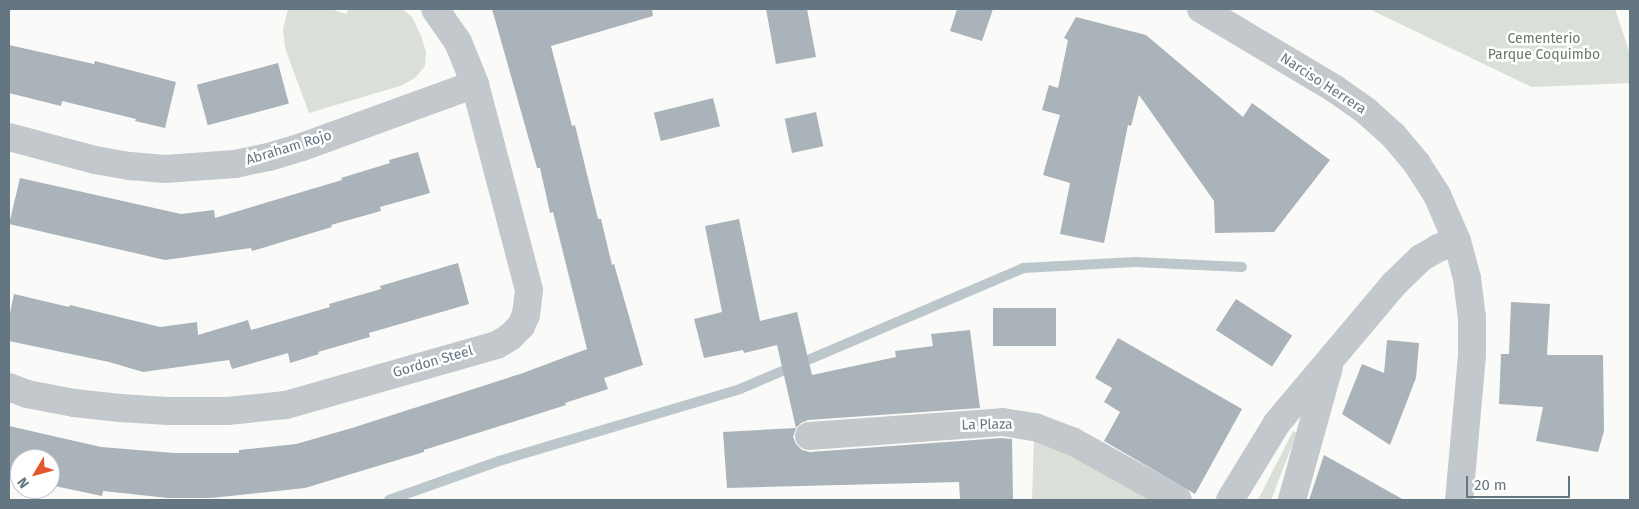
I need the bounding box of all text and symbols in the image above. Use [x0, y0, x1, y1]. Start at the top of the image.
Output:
park label: Cementerio Parque Coquimbo [1488, 31, 1600, 64]
street label: Narciso Herrera [1277, 50, 1369, 118]
street label: Abraham Rojo [244, 127, 334, 169]
street label: Gordon Steel [391, 343, 475, 381]
street label: La Plaza [961, 416, 1013, 434]
north arrow [10, 449, 60, 499]
scale bar [1469, 466, 1573, 498]
text: N [14, 474, 33, 492]
text: 20 m [1474, 476, 1507, 494]

